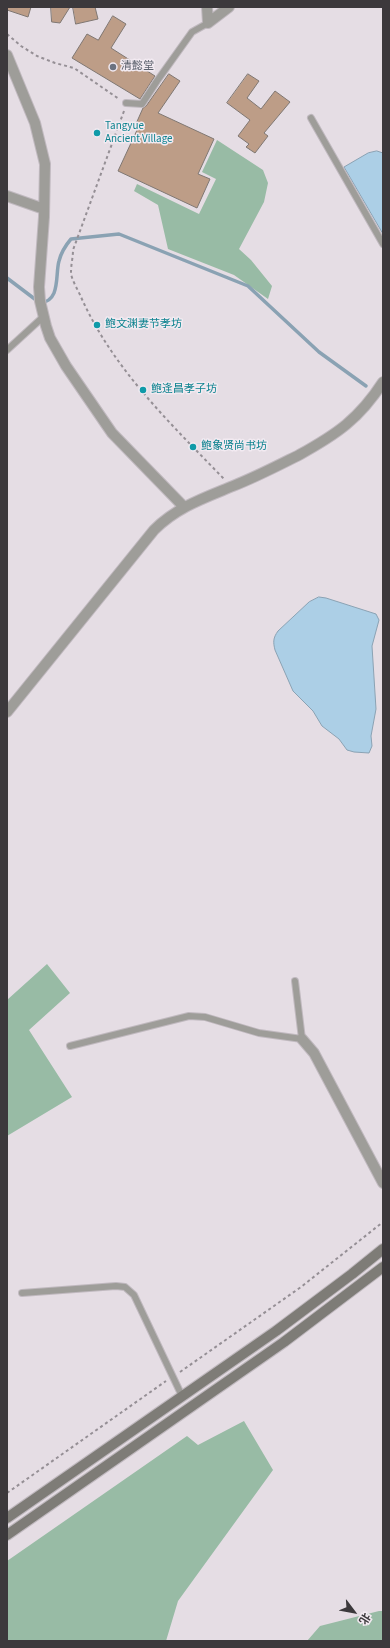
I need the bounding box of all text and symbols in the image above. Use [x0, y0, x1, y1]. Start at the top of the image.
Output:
place label: 清懿堂 [121, 60, 154, 74]
marker: 清懿堂 [108, 62, 118, 72]
place label: Tangyue Ancient Village [105, 120, 172, 146]
marker: Tangyue Ancient Village [92, 128, 102, 138]
place label: 鲍文渊妻节孝坊 [105, 318, 182, 332]
marker: 鲍文渊妻节孝坊 [92, 320, 102, 330]
place label: 鲍逢昌孝子坊 [151, 383, 217, 397]
marker: 鲍逢昌孝子坊 [138, 385, 148, 395]
place label: 鲍象贤尚书坊 [201, 440, 267, 454]
marker: 鲍象贤尚书坊 [188, 442, 198, 452]
north arrow [334, 1592, 374, 1632]
text: 北 [355, 1610, 374, 1627]

